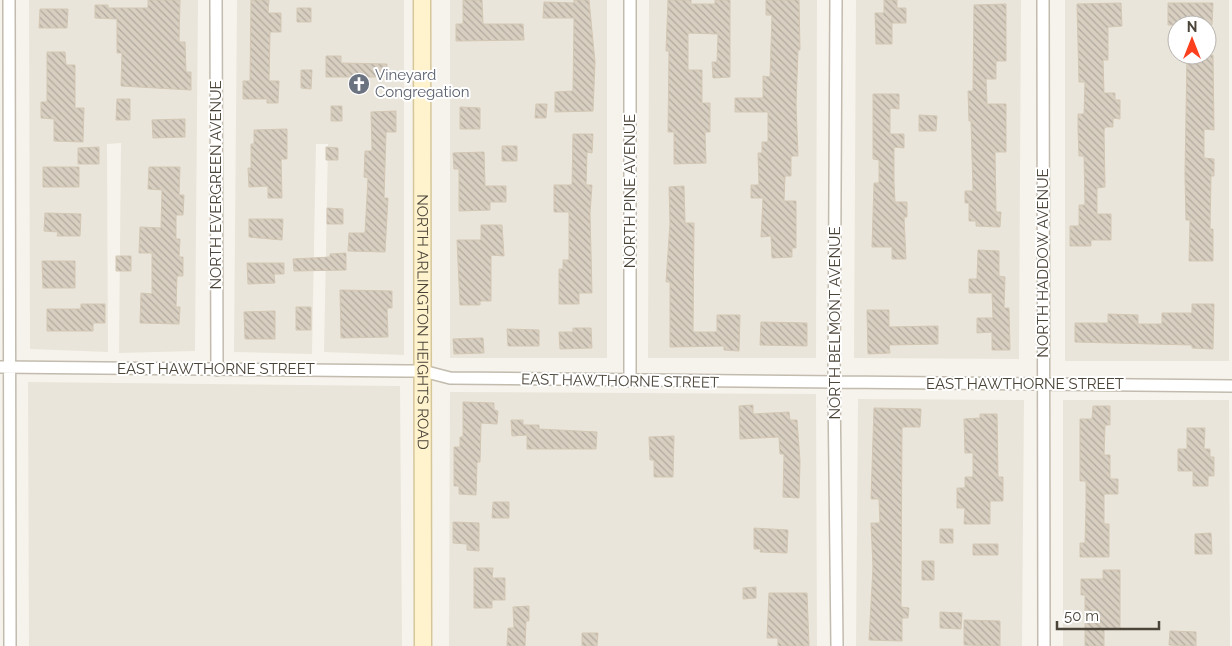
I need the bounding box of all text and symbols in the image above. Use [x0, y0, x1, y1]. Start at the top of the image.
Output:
north arrow [1167, 15, 1217, 65]
text: N [1187, 19, 1197, 35]
place label: Vineyard Congregation [375, 66, 469, 101]
church icon: Vineyard Congregation [347, 72, 371, 96]
street label: NORTH EVERGREEN AVENUE [207, 80, 225, 290]
street label: NORTH PINE AVENUE [621, 114, 639, 268]
street label: NORTH HADDOW AVENUE [1034, 168, 1052, 358]
street label: NORTH ARLINGTON HEIGHTS ROAD [413, 194, 432, 450]
street label: NORTH BELMONT AVENUE [826, 226, 844, 420]
street label: EAST HAWTHORNE STREET [117, 360, 315, 378]
street label: EAST HAWTHORNE STREET [521, 370, 719, 392]
street label: EAST HAWTHORNE STREET [926, 375, 1124, 393]
scale bar [1057, 598, 1160, 630]
text: 50 m [1064, 607, 1099, 625]

